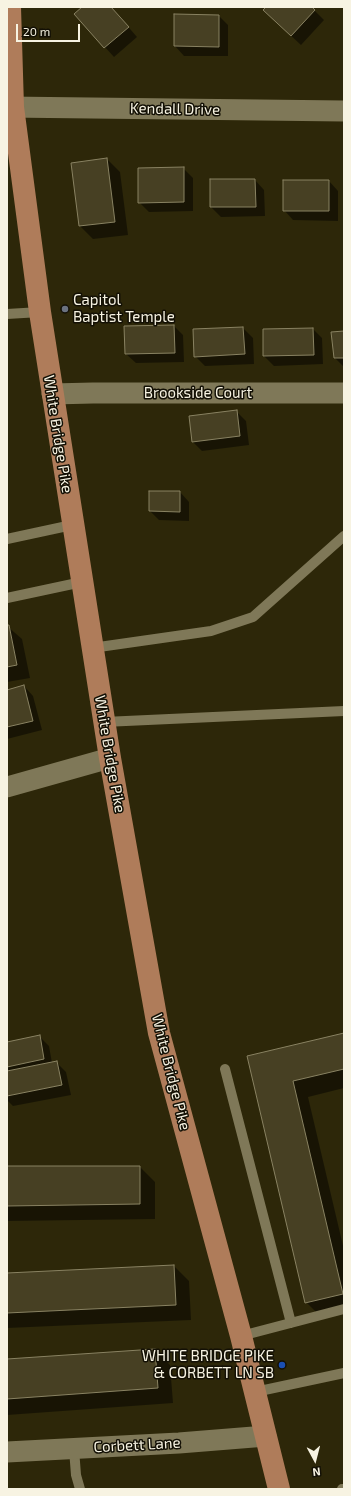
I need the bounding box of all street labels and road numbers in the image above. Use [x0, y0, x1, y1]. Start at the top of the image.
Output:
street label: Kendall Drive [130, 99, 220, 119]
street label: White Bridge Pike [40, 374, 76, 494]
street label: Brookside Court [144, 384, 252, 402]
street label: White Bridge Pike [91, 694, 129, 814]
street label: White Bridge Pike [148, 1012, 194, 1132]
street label: Corbett Lane [93, 1434, 181, 1456]

